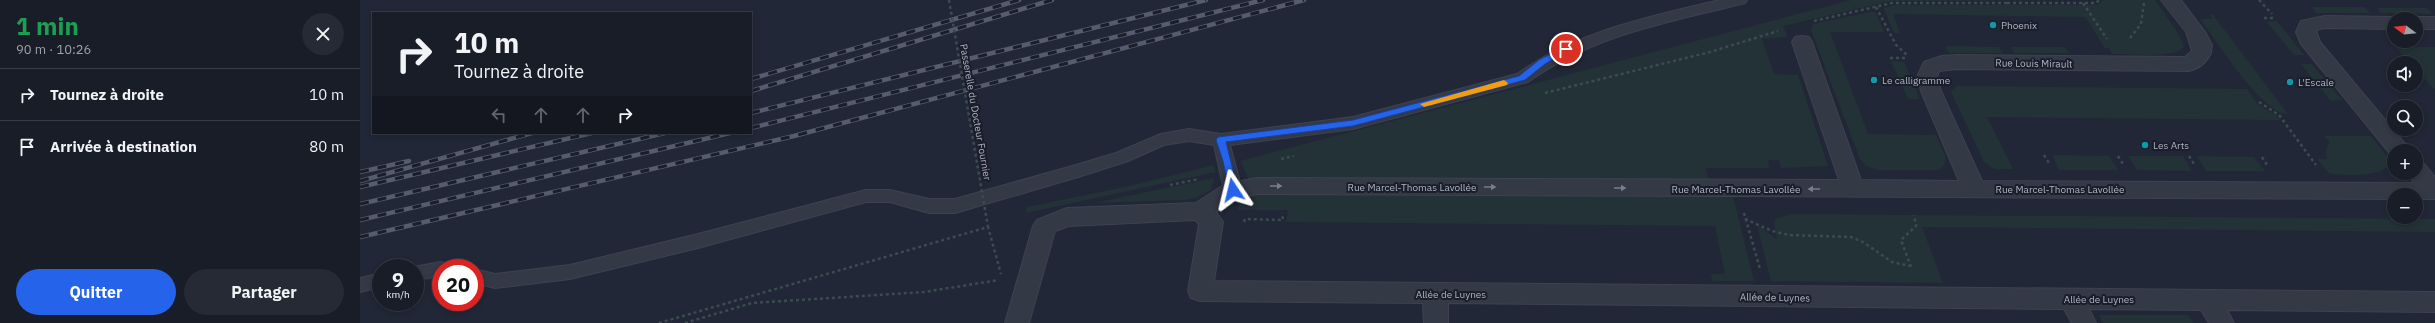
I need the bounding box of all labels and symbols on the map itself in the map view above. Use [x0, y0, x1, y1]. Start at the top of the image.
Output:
north arrow [2387, 12, 2423, 48]
place label: Phoenix [2001, 19, 2037, 32]
marker: Phoenix [1988, 20, 1998, 30]
pin [1549, 32, 1583, 66]
street label: Passerelle du Docteur Fournier [957, 43, 994, 182]
street label: Rue Louis Mirault [1995, 56, 2073, 71]
place label: Le calligramme [1882, 74, 1951, 87]
marker: Le calligramme [1869, 75, 1879, 85]
place label: L'Escale [2298, 76, 2335, 89]
marker: L'Escale [2285, 77, 2295, 87]
place label: Les Arts [2153, 139, 2189, 152]
marker: Les Arts [2140, 140, 2150, 150]
position arrow [1212, 169, 1254, 211]
street label: Rue Marcel-Thomas Lavollée [1348, 181, 1477, 194]
one-way arrow [1270, 183, 1283, 189]
street label: Rue Marcel-Thomas Lavollée [1672, 183, 1801, 196]
street label: Rue Marcel-Thomas Lavollée [1996, 183, 2125, 196]
one-way arrow [1484, 184, 1496, 191]
one-way arrow [1614, 185, 1627, 191]
one-way arrow [1807, 186, 1820, 192]
speed limit sign: 20 [432, 259, 484, 311]
street label: Allée de Luynes [1416, 288, 1486, 301]
street label: Allée de Luynes [1740, 290, 1810, 305]
street label: Allée de Luynes [2064, 293, 2134, 306]

